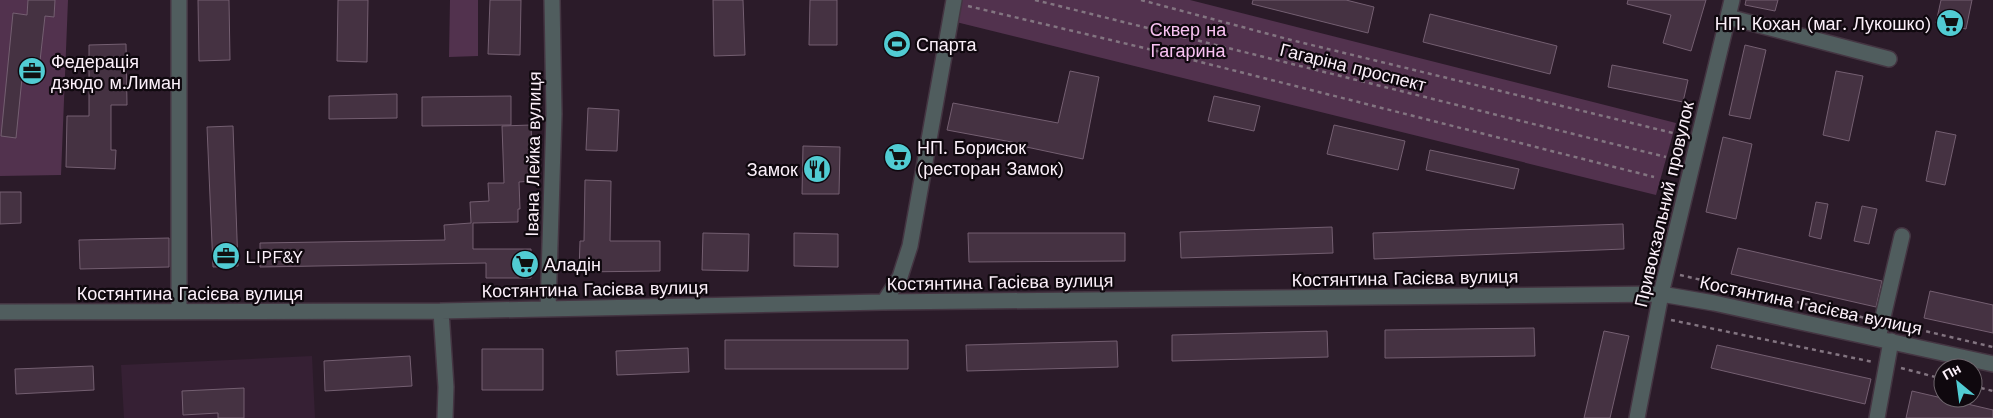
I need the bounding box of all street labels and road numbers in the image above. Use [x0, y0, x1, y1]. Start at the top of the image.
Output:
street label: Гагаріна проспект [1278, 39, 1428, 95]
street label: Івана Лейка вулиця [521, 71, 545, 237]
street label: Привокзальний провулок [1630, 99, 1698, 309]
street label: Костянтина Гасієва вулиця [1292, 266, 1518, 290]
street label: Костянтина Гасієва вулиця [887, 270, 1113, 294]
street label: Костянтина Гасієва вулиця [1698, 271, 1924, 339]
street label: Костянтина Гасієва вулиця [482, 277, 708, 301]
street label: Костянтина Гасієва вулиця [77, 283, 303, 304]

